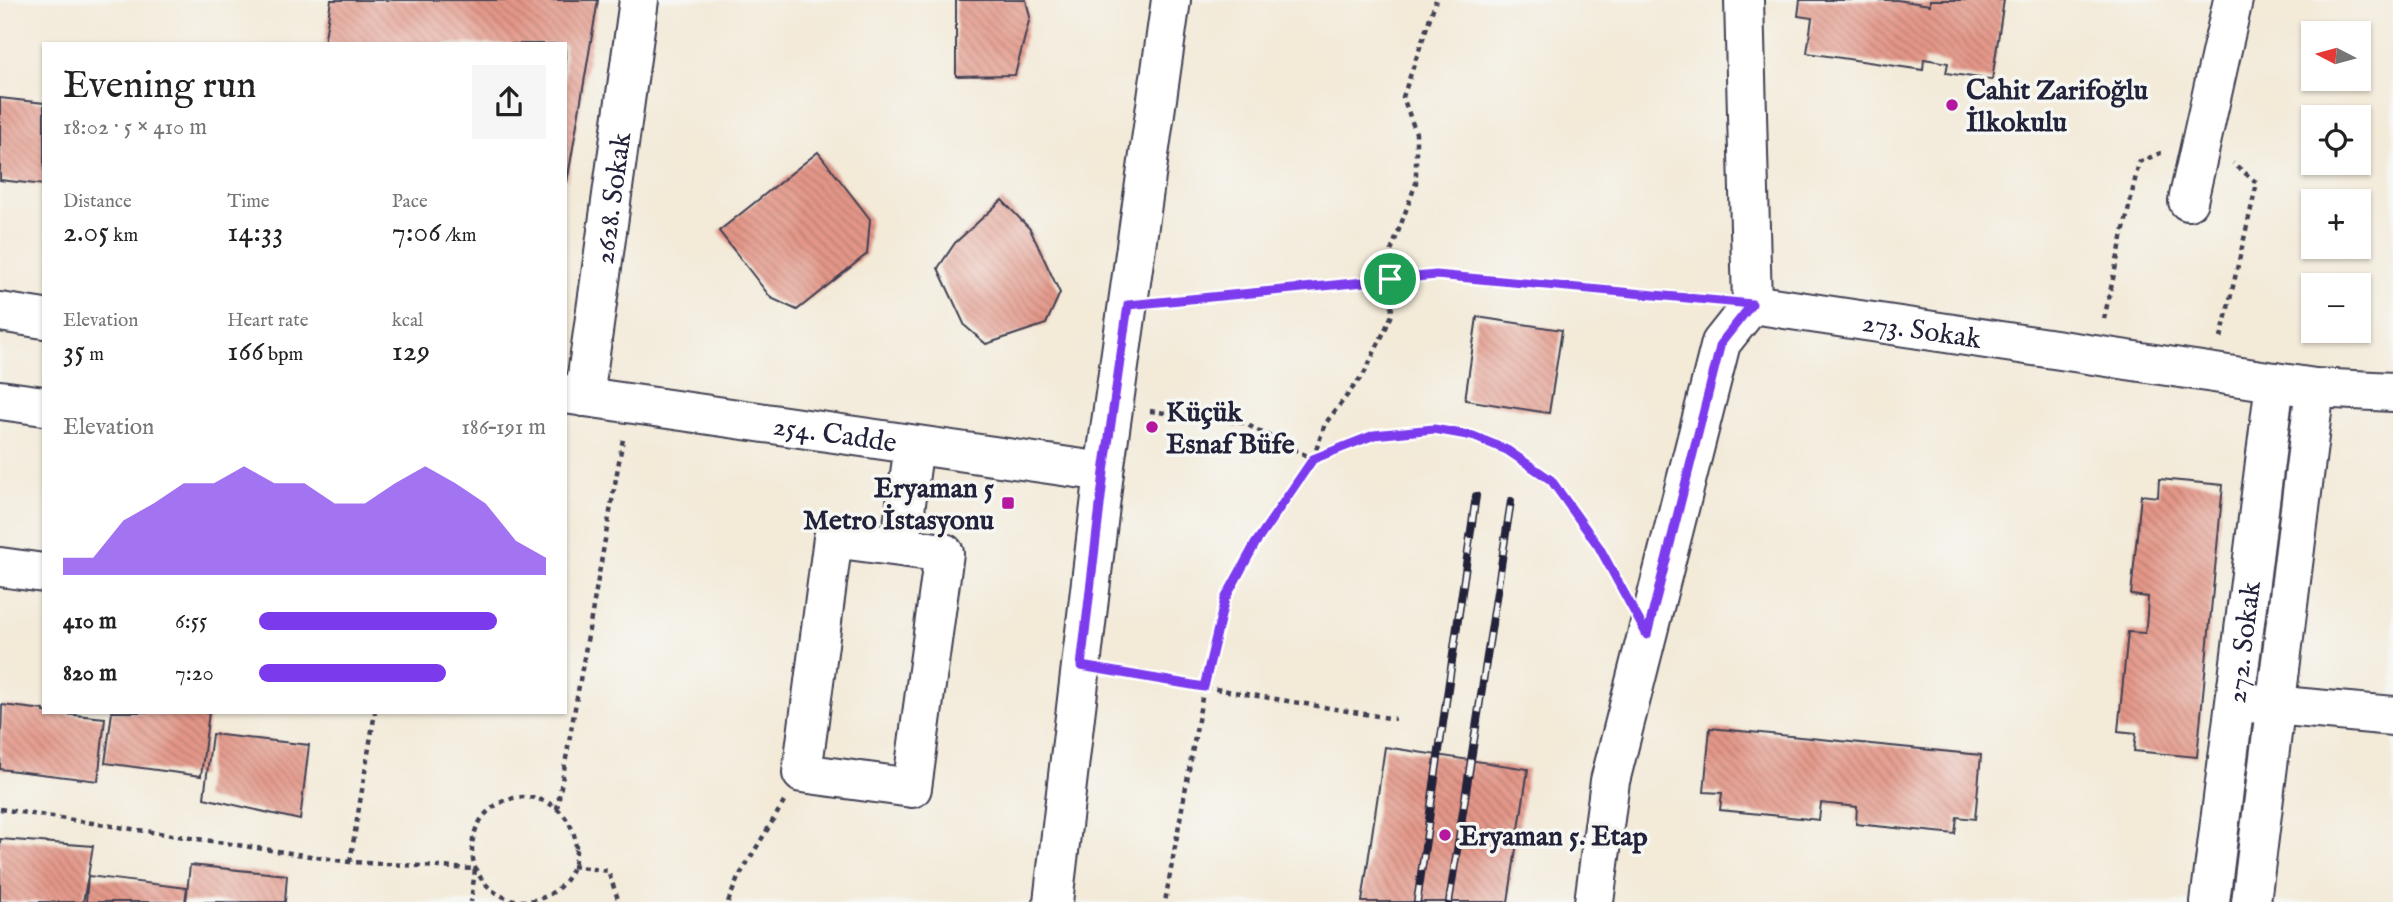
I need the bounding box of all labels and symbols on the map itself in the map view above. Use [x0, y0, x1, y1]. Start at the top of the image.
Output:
north arrow [2301, 21, 2371, 91]
place label: Cahit Zarifoğlu İlkokulu [1966, 74, 2148, 141]
marker: Cahit Zarifoğlu İlkokulu [1944, 97, 1960, 113]
street label: 2628. Sokak [588, 129, 641, 266]
pin [1360, 249, 1420, 309]
street label: 273. Sokak [1860, 306, 1985, 358]
place label: Küçük Esnaf Büfe [1166, 396, 1295, 463]
street label: 254. Cadde [771, 409, 899, 462]
marker: Küçük Esnaf Büfe [1144, 419, 1160, 435]
place label: Eryaman 5 Metro İstasyonu [803, 472, 994, 539]
marker: Eryaman 5 Metro İstasyonu [1000, 495, 1016, 511]
street label: 272. Sokak [2220, 578, 2270, 705]
place label: Eryaman 5. Etap [1459, 820, 1648, 855]
marker: Eryaman 5. Etap [1437, 827, 1453, 843]

